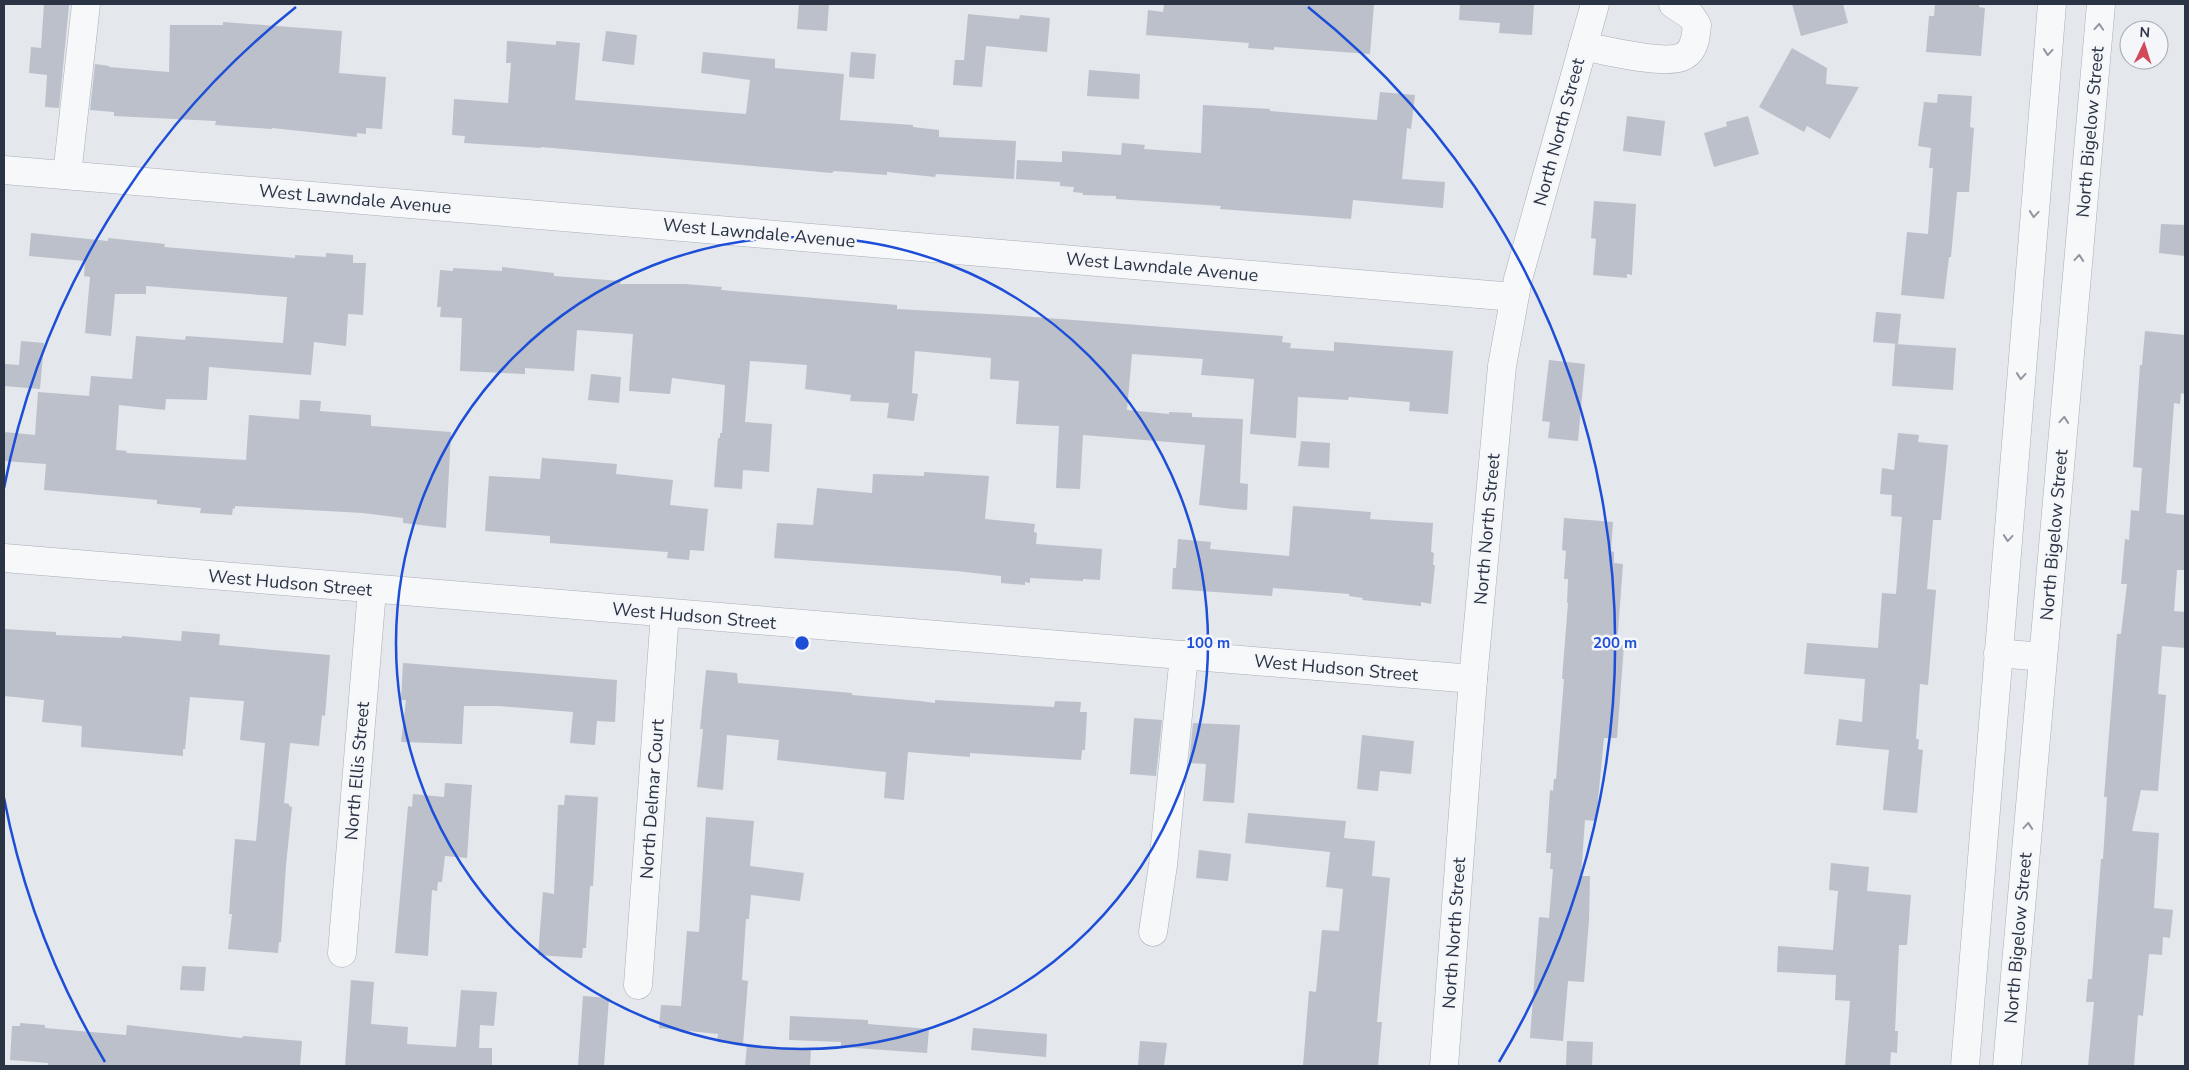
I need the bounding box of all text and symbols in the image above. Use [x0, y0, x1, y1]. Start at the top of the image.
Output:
north arrow [2119, 20, 2169, 70]
one-way arrow [2093, 22, 2104, 30]
text: N [2139, 23, 2151, 42]
street label: North Bigelow Street [2071, 45, 2110, 219]
one-way arrow [2042, 49, 2053, 57]
street label: North North Street [1528, 55, 1590, 208]
street label: West Lawndale Avenue [258, 179, 452, 219]
one-way arrow [2029, 211, 2040, 219]
street label: West Lawndale Avenue [662, 213, 856, 253]
street label: West Lawndale Avenue [1065, 247, 1259, 287]
one-way arrow [2073, 254, 2084, 262]
one-way arrow [2016, 373, 2027, 381]
one-way arrow [2059, 416, 2070, 424]
street label: North Bigelow Street [2035, 448, 2074, 622]
street label: North North Street [1468, 452, 1506, 606]
one-way arrow [2002, 534, 2013, 542]
street label: West Hudson Street [207, 564, 374, 602]
street label: West Hudson Street [611, 597, 778, 635]
text: 100 m [1186, 633, 1230, 653]
text: 200 m [1593, 633, 1637, 653]
centre of rings [793, 634, 811, 652]
street label: West Hudson Street [1253, 649, 1420, 687]
street label: North Ellis Street [339, 700, 375, 841]
street label: North Delmar Court [634, 717, 670, 880]
one-way arrow [2023, 822, 2034, 830]
street label: North Bigelow Street [1999, 851, 2038, 1025]
street label: North North Street [1437, 856, 1471, 1010]

